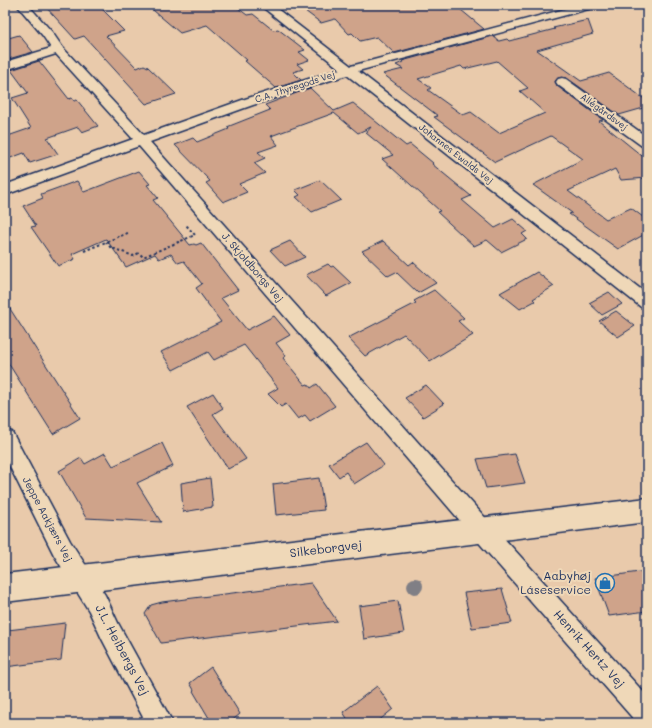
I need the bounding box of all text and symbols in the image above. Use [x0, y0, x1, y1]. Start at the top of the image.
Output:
street label: C.A. Thyregods Vej [253, 68, 336, 105]
street label: Allégårdsvej [579, 91, 630, 132]
street label: Johannes Ewalds Vej [417, 121, 496, 186]
street label: J. Skjoldborgs Vej [219, 229, 287, 305]
street label: Jeppe Aakjærs Vej [20, 474, 76, 564]
street label: Silkeborgvej [289, 536, 363, 560]
place label: Aabyhøj Láseservice [520, 567, 591, 597]
shop icon: Aabyhøj Láseservice [594, 572, 616, 594]
street label: J.L. Heibergs Vej [92, 601, 154, 698]
street label: Henrik Hertz Vej [550, 606, 629, 691]

